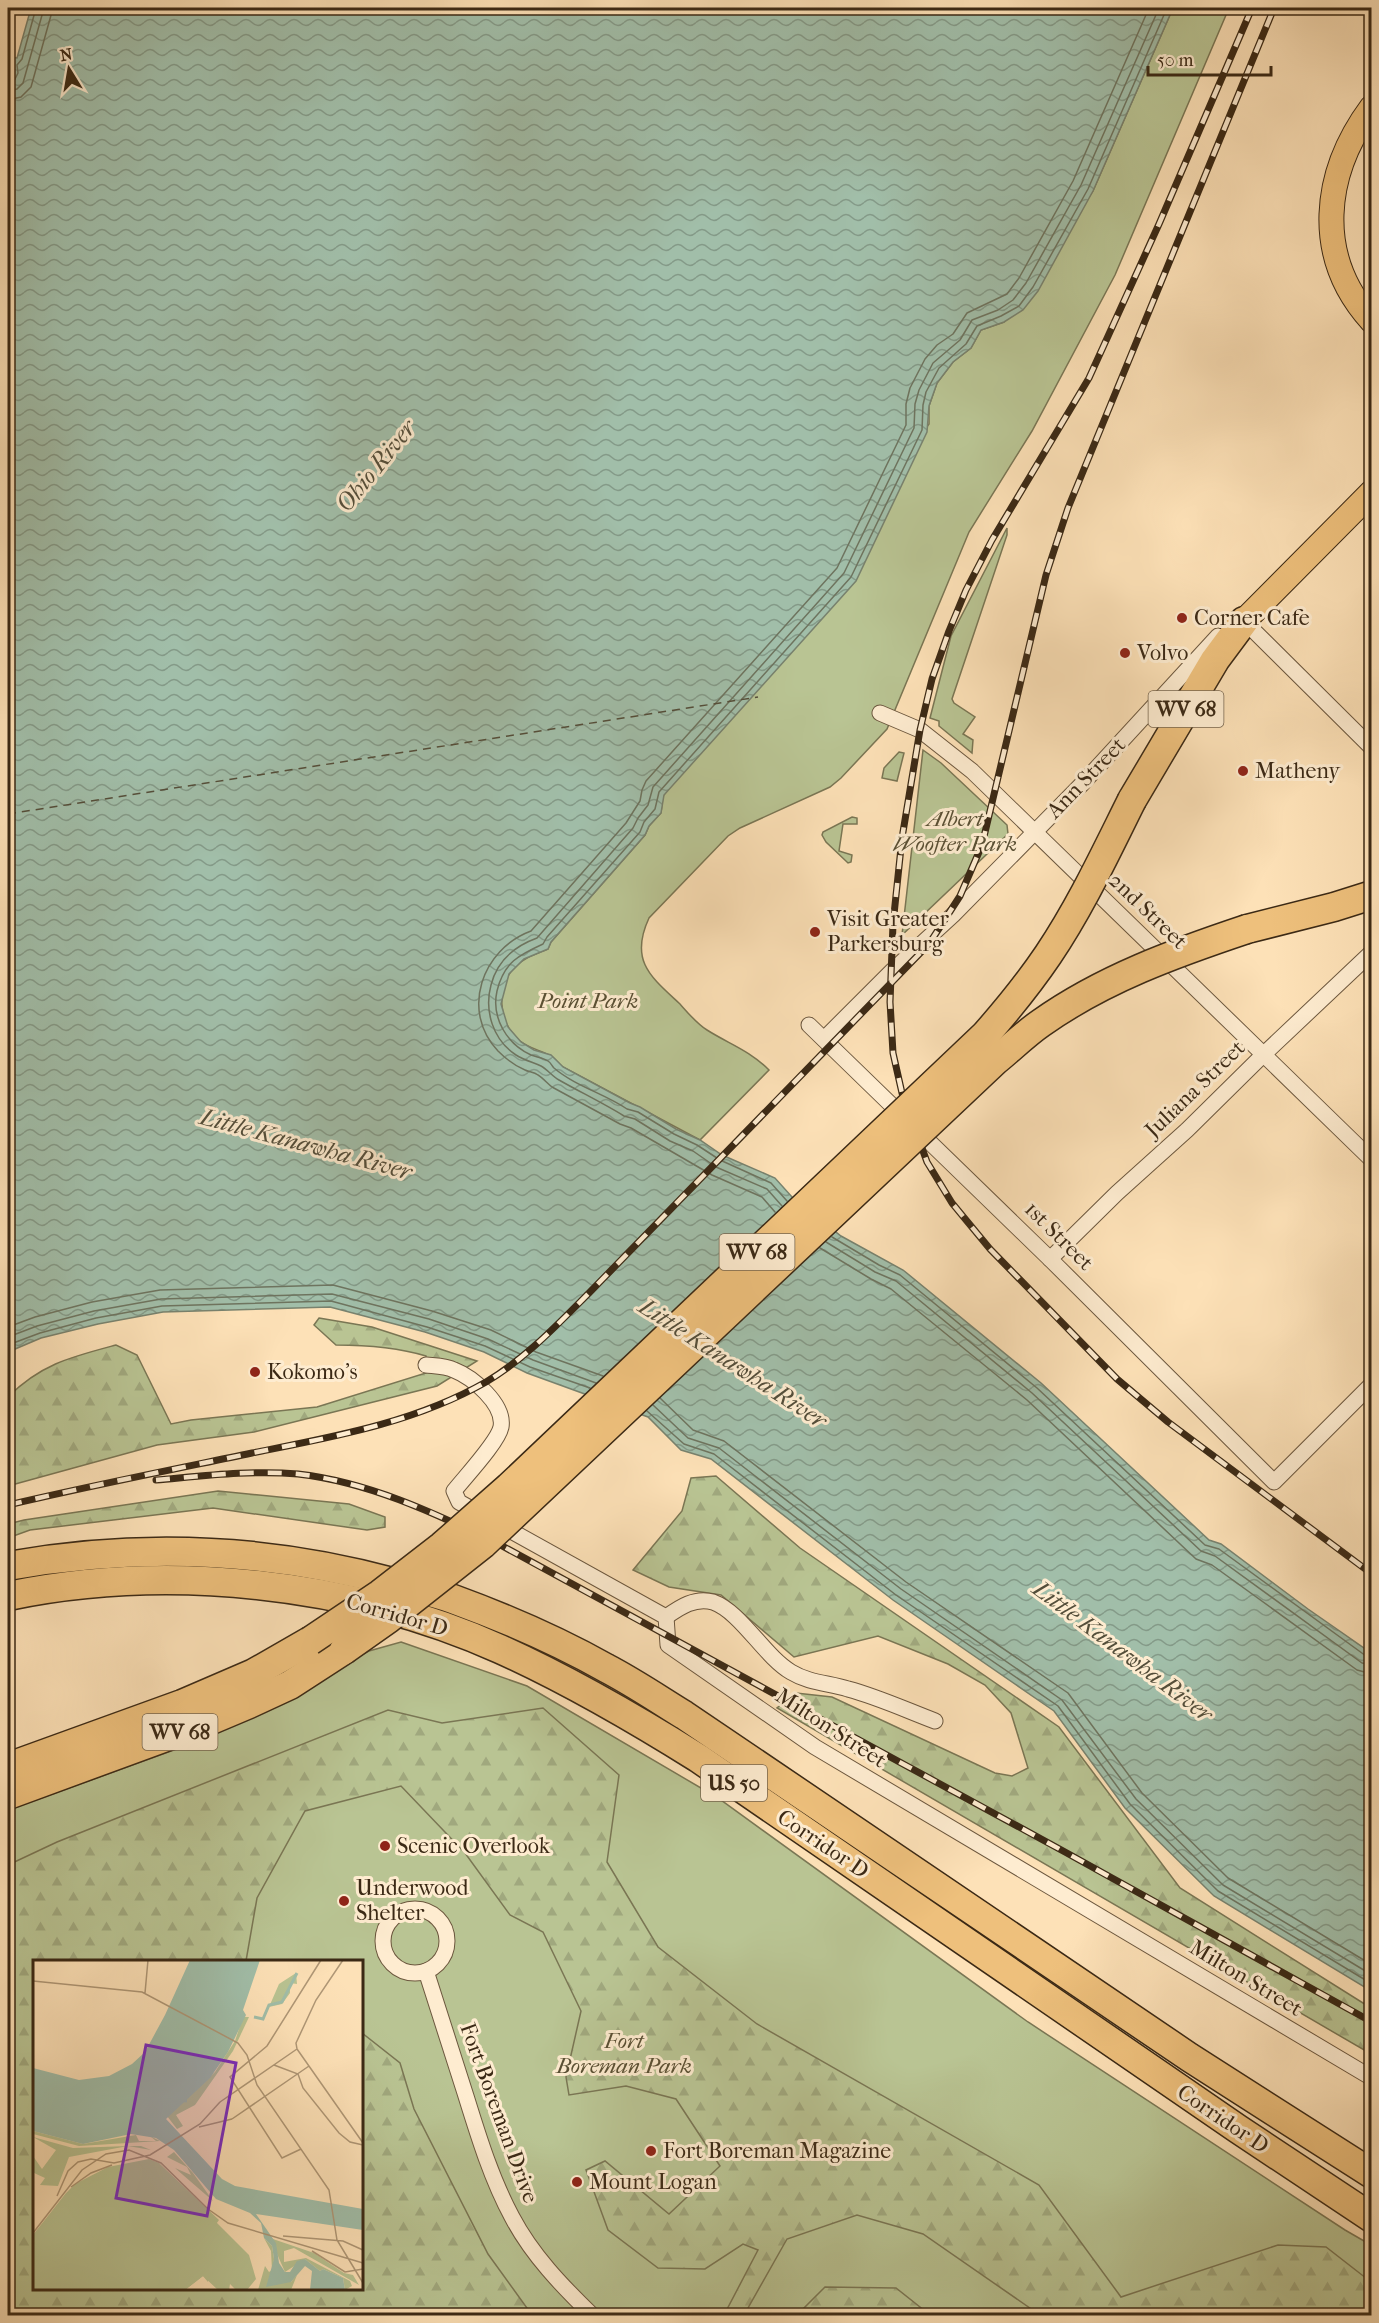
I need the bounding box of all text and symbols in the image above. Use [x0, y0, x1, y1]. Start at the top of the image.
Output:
north arrow [39, 39, 99, 99]
scale bar [1148, 39, 1271, 77]
text: N [58, 44, 75, 65]
text: 50 m [1157, 50, 1194, 71]
water label: Ohio River [330, 413, 423, 518]
place label: Corner Cafe [1194, 605, 1310, 631]
marker: Corner Cafe [1175, 611, 1189, 625]
place label: Volvo [1136, 640, 1189, 666]
marker: Volvo [1118, 646, 1132, 660]
road number: WV 68 [1148, 691, 1224, 727]
street label: Ann Street [1040, 732, 1131, 825]
place label: Matheny [1255, 758, 1341, 784]
marker: Matheny [1236, 764, 1250, 778]
park label: Albert Woofter Park [893, 806, 1017, 857]
street label: 2nd Street [1103, 867, 1193, 955]
place label: Visit Greater Parkersburg [826, 906, 949, 957]
marker: Visit Greater Parkersburg [808, 925, 822, 939]
park label: Point Park [537, 988, 638, 1014]
street label: Juliana Street [1138, 1035, 1250, 1144]
water label: Little Kanawha River [195, 1102, 417, 1186]
street label: 1st Street [1019, 1196, 1099, 1276]
road number: WV 68 [720, 1234, 795, 1270]
water label: Little Kanawha River [632, 1291, 834, 1435]
place label: Kokomo's [267, 1359, 358, 1385]
marker: Kokomo's [248, 1365, 262, 1379]
water label: Little Kanawha River [1026, 1573, 1220, 1729]
street label: Corridor D [343, 1588, 451, 1642]
street label: Milton Street [771, 1683, 891, 1774]
road number: WV 68 [142, 1714, 218, 1750]
road number: US 50 [701, 1765, 767, 1801]
street label: Corridor D [772, 1804, 874, 1884]
place label: Scenic Overlook [397, 1833, 551, 1859]
marker: Scenic Overlook [378, 1839, 392, 1853]
place label: Underwood Shelter [356, 1875, 469, 1926]
marker: Underwood Shelter [337, 1894, 351, 1908]
street label: Milton Street [1185, 1934, 1307, 2022]
inset map [33, 1960, 363, 2290]
street label: Fort Boreman Drive [454, 2019, 544, 2207]
park label: Fort Boreman Park [555, 2028, 692, 2079]
street label: Corridor D [1172, 2079, 1274, 2159]
place label: Fort Boreman Magazine [663, 2138, 891, 2164]
marker: Fort Boreman Magazine [644, 2144, 658, 2158]
place label: Mount Logan [589, 2169, 717, 2195]
marker: Mount Logan [570, 2175, 584, 2189]

